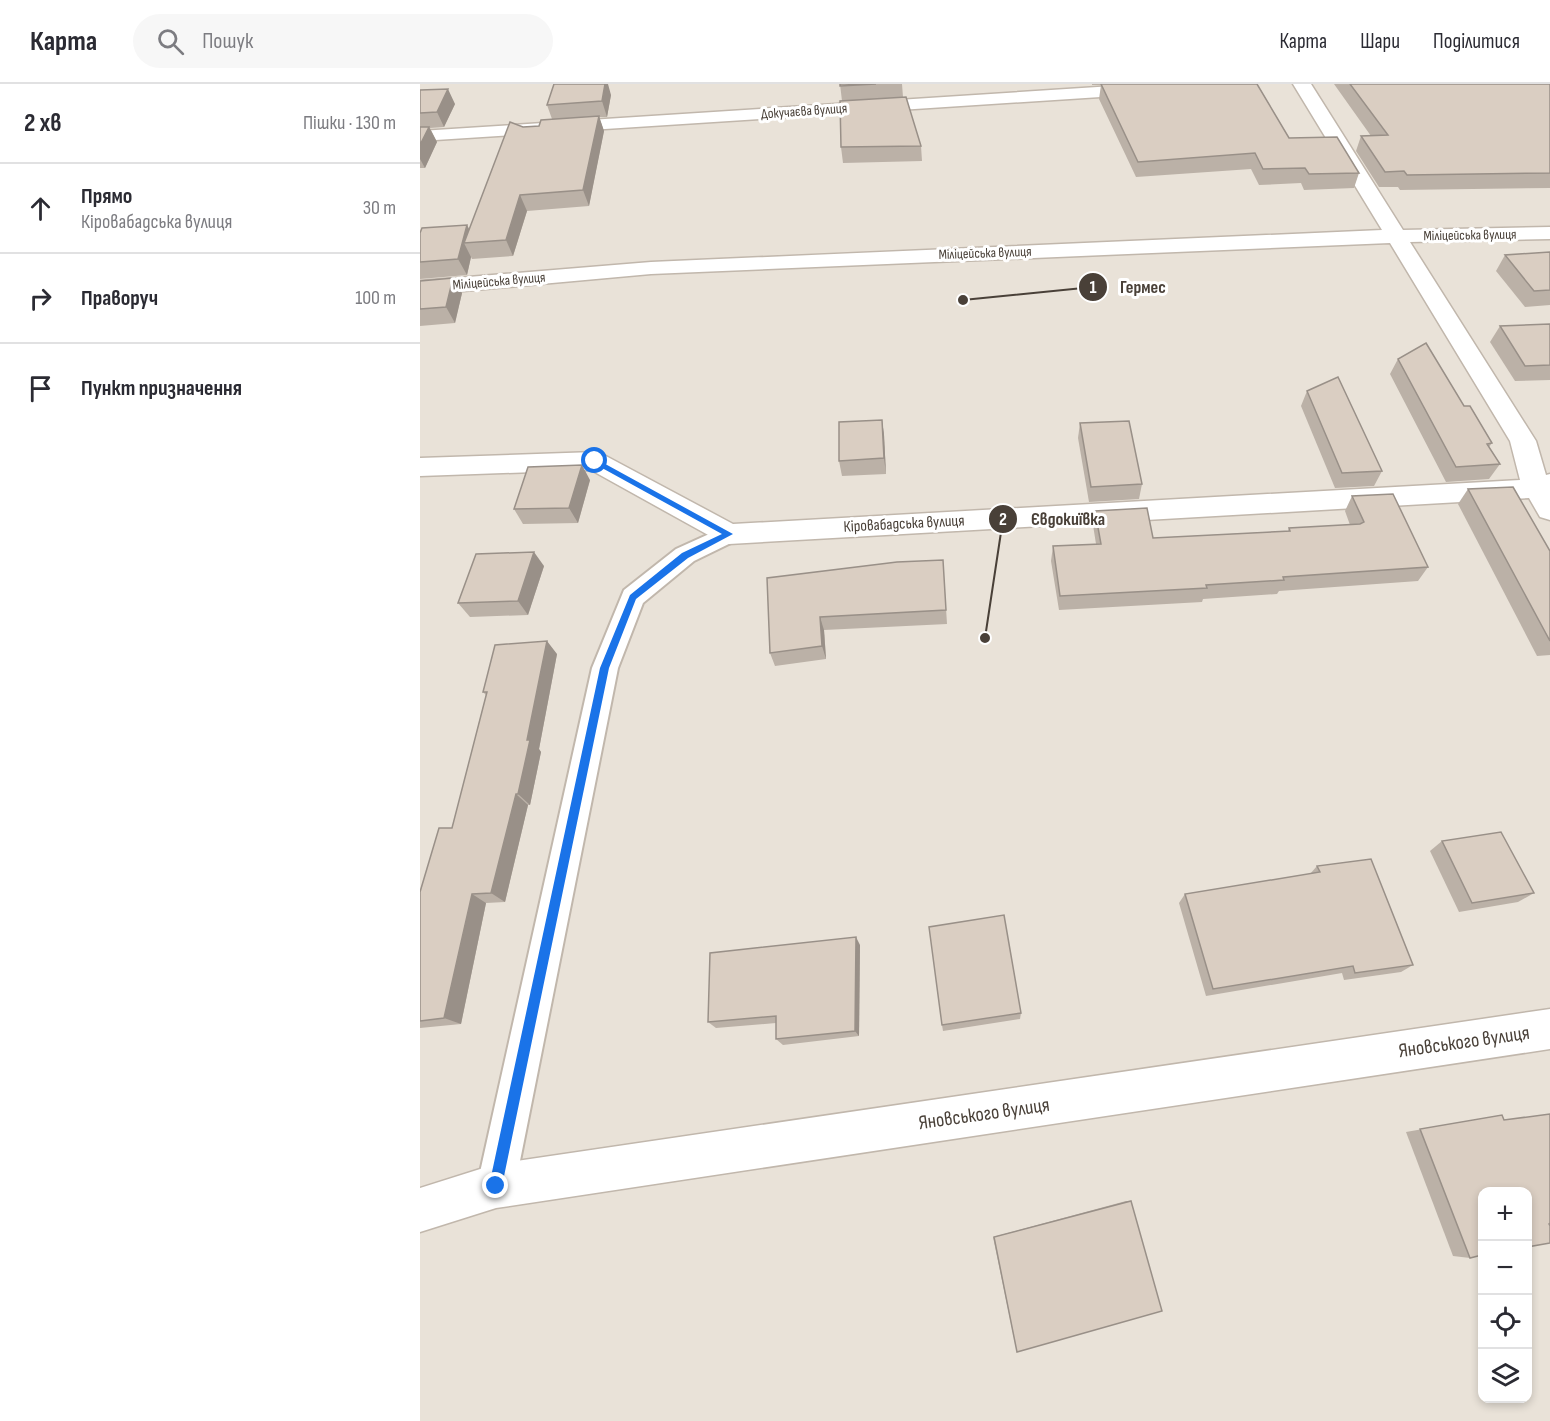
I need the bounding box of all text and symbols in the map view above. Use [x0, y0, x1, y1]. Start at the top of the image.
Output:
search box [133, 14, 553, 68]
text: Карта [30, 25, 97, 58]
icon: search [154, 25, 187, 58]
text: Пошук [202, 28, 253, 55]
text: Карта [1279, 29, 1327, 54]
text: Шари [1360, 29, 1400, 54]
text: Поділитися [1433, 29, 1520, 54]
street label: Докучаєва вулиця [760, 100, 848, 122]
text: 2 хв [24, 108, 62, 139]
text: Пішки · 130 m [303, 111, 396, 135]
text: Прямо [81, 183, 132, 210]
icon: ahead [24, 192, 57, 225]
text: 30 m [363, 196, 396, 220]
text: Кіровабадська вулиця [81, 210, 232, 234]
street label: Міліцейська вулиця [1423, 226, 1517, 244]
street label: Міліцейська вулиця [938, 243, 1032, 263]
street label: Міліцейська вулиця [452, 268, 546, 294]
callout: Гермес [1078, 269, 1178, 305]
text: 1 [1089, 277, 1097, 298]
text: Гермес [1120, 277, 1166, 298]
icon: right [24, 282, 57, 315]
text: Праворуч [81, 285, 158, 312]
text: 100 m [355, 286, 396, 310]
icon: arrive [24, 372, 57, 405]
text: Пункт призначення [81, 375, 242, 402]
route start [581, 447, 607, 473]
callout: Євдокиївка [988, 501, 1117, 537]
text: 2 [999, 509, 1007, 530]
text: Євдокиївка [1031, 509, 1105, 530]
street label: Кіровабадська вулиця [843, 511, 965, 537]
street label: Яновського вулиця [1397, 1021, 1531, 1063]
street label: Яновського вулиця [917, 1093, 1051, 1135]
route end [482, 1172, 508, 1198]
map controls [1478, 1187, 1532, 1403]
button: + [1478, 1187, 1532, 1241]
button: − [1478, 1241, 1532, 1295]
button: locate [1478, 1295, 1532, 1349]
button: layers [1478, 1349, 1532, 1403]

